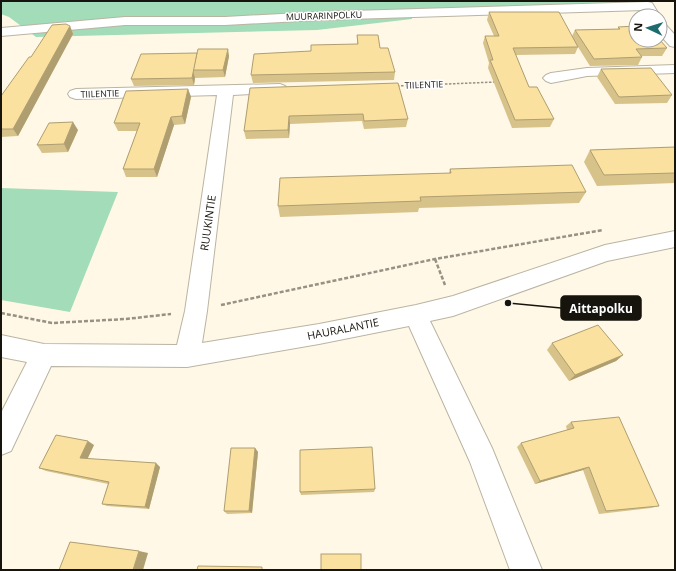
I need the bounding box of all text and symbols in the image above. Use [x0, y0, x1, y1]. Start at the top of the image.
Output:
street label: MUURARINPOLKU [286, 8, 362, 23]
north arrow [628, 8, 668, 48]
text: N [630, 22, 645, 32]
street label: TIILENTIE [404, 77, 444, 92]
street label: TIILENTIE [80, 86, 120, 101]
street label: RUUKINTIE [196, 194, 219, 252]
callout: Aittapolku [561, 296, 641, 320]
text: Aittapolku [569, 300, 633, 317]
street label: HAURALANTIE [306, 314, 380, 343]

